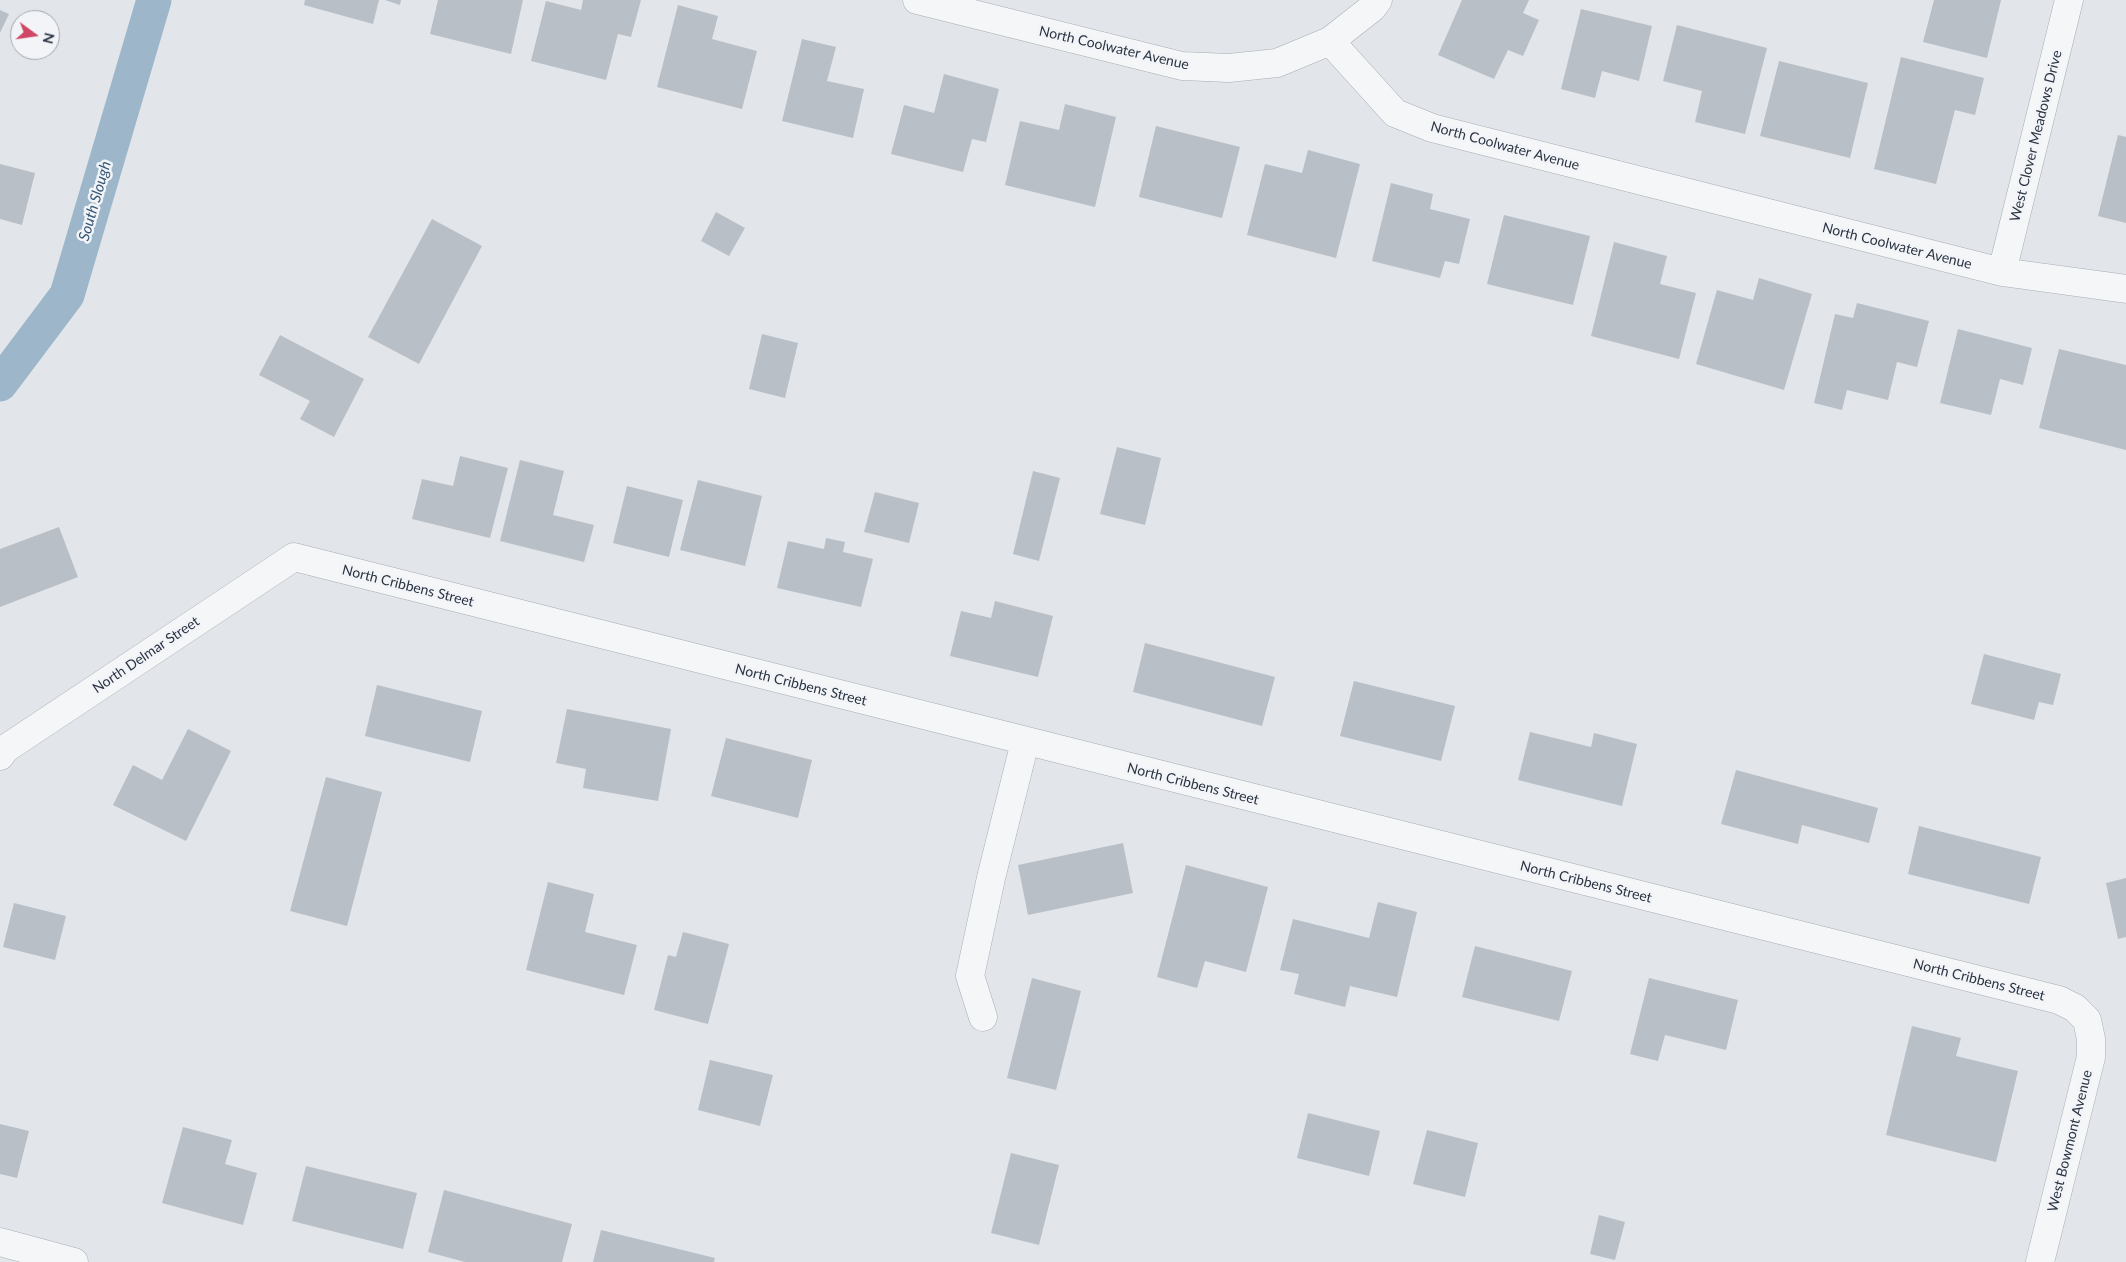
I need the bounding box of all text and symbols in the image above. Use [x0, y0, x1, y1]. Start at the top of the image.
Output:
north arrow [10, 10, 60, 60]
street label: North Coolwater Avenue [1037, 23, 1191, 73]
text: N [40, 31, 59, 46]
street label: West Clover Meadows Drive [2007, 49, 2065, 223]
street label: North Coolwater Avenue [1429, 118, 1581, 174]
water label: South Slough [75, 159, 115, 243]
street label: North Coolwater Avenue [1820, 219, 1974, 273]
street label: North Cribbens Street [340, 562, 476, 610]
street label: North Delmar Street [89, 613, 203, 697]
street label: North Cribbens Street [733, 661, 869, 709]
street label: North Cribbens Street [1125, 760, 1261, 808]
street label: North Cribbens Street [1518, 858, 1654, 906]
street label: North Cribbens Street [1911, 956, 2047, 1004]
street label: West Bowmont Avenue [2044, 1068, 2096, 1214]

